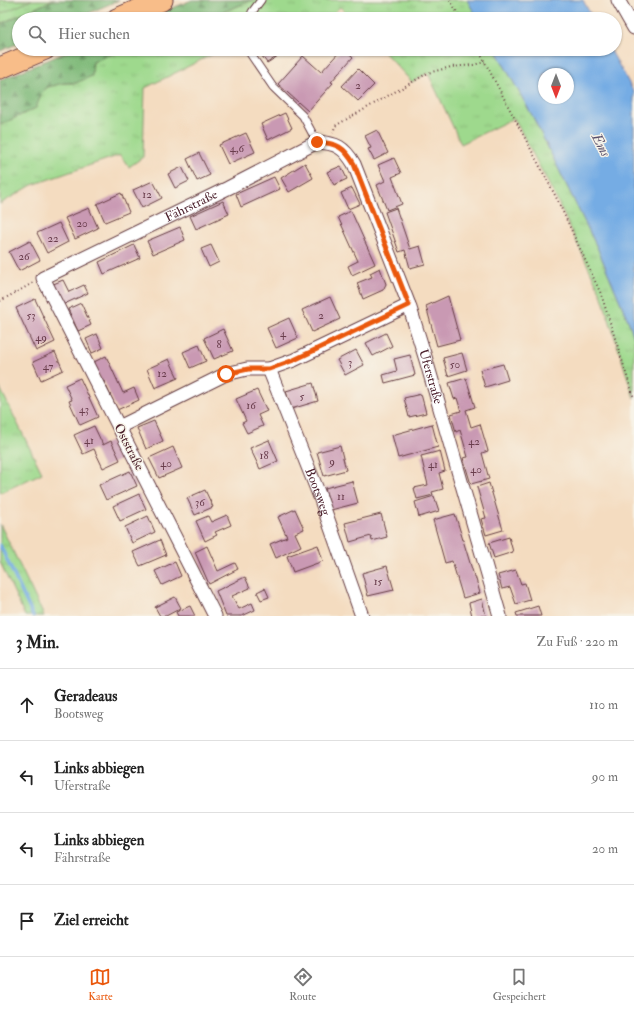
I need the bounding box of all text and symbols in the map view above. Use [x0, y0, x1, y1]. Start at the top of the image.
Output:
search box [12, 12, 622, 56]
icon: search [26, 23, 48, 45]
text: Hier suchen [58, 25, 130, 44]
north arrow [538, 68, 574, 104]
house number: 2 [355, 79, 361, 92]
water label: Ems [587, 130, 615, 161]
route end [308, 133, 326, 151]
house number: 4,6 [230, 142, 246, 155]
street label: Fährstraße [162, 186, 221, 225]
house number: 12 [142, 188, 152, 201]
house number: 20 [76, 217, 88, 230]
house number: 22 [47, 232, 59, 245]
house number: 26 [18, 250, 31, 263]
house number: 53 [26, 309, 36, 322]
house number: 2 [318, 309, 324, 322]
house number: 4 [280, 327, 287, 340]
house number: 49 [35, 331, 47, 344]
house number: 8 [216, 338, 222, 351]
street label: Uferstraße [415, 347, 446, 406]
house number: 3 [348, 356, 352, 369]
house number: 50 [450, 358, 461, 371]
house number: 47 [43, 360, 53, 373]
route start [217, 365, 235, 383]
house number: 12 [157, 367, 167, 380]
house number: 5 [300, 390, 305, 403]
house number: 16 [246, 399, 257, 412]
house number: 43 [79, 403, 89, 416]
street label: Oststraße [110, 421, 148, 474]
house number: 41 [84, 434, 94, 447]
house number: 42 [468, 435, 480, 448]
house number: 18 [259, 449, 269, 462]
house number: 9 [328, 455, 335, 468]
house number: 40 [160, 457, 172, 470]
house number: 41 [428, 458, 438, 471]
house number: 40 [470, 463, 482, 476]
street label: Bootsweg [301, 466, 334, 518]
house number: 11 [337, 490, 345, 503]
house number: 36 [195, 496, 206, 509]
house number: 15 [374, 575, 383, 588]
text: 3 Min. [16, 632, 59, 653]
text: Zu Fuß · 220 m [537, 634, 618, 650]
text: Geradeaus [54, 687, 117, 706]
icon: ahead [16, 694, 38, 716]
text: 110 m [589, 697, 618, 713]
text: Bootsweg [54, 706, 103, 722]
text: Links abbiegen [54, 759, 144, 778]
icon: left [16, 766, 38, 788]
text: 90 m [592, 769, 618, 785]
text: Uferstraße [54, 778, 110, 794]
text: Links abbiegen [54, 831, 144, 850]
icon: left [16, 838, 38, 860]
text: 20 m [592, 841, 618, 857]
text: Fährstraße [54, 850, 110, 866]
icon: arrive [16, 910, 38, 932]
text: Ziel erreicht [54, 911, 129, 930]
tab: Karte [88, 966, 113, 1003]
tab: Route [289, 966, 316, 1003]
tab: Gespeichert [493, 966, 546, 1003]

